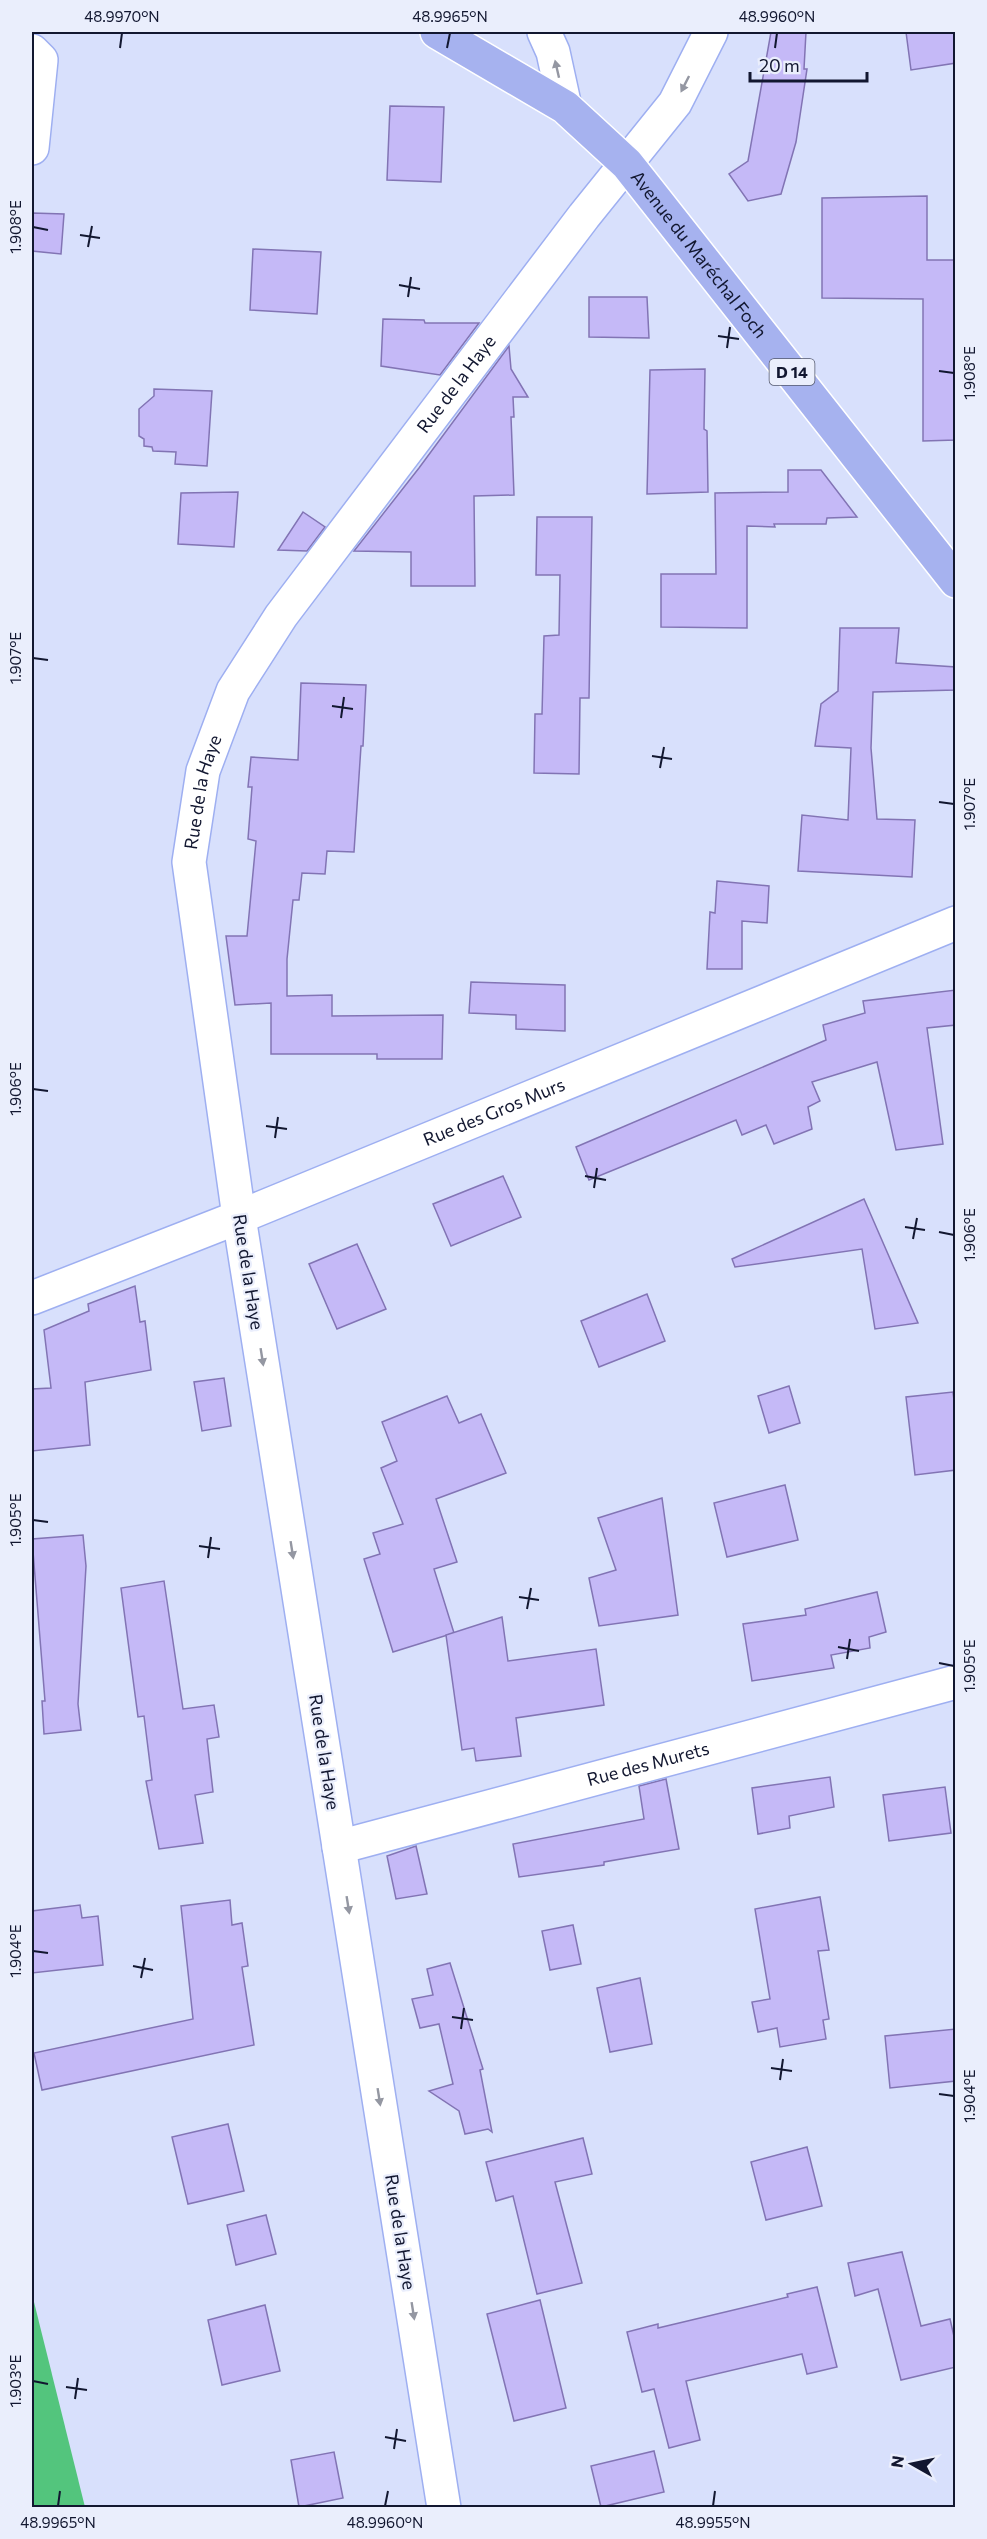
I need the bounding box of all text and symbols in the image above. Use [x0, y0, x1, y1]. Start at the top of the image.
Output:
text: 48.9970°N [84, 7, 160, 25]
text: 48.9965°N [412, 7, 488, 25]
text: 48.9960°N [739, 7, 815, 25]
scale bar [750, 45, 867, 83]
text: 20 m [759, 54, 800, 76]
one-way arrow [551, 60, 561, 78]
one-way arrow [680, 75, 689, 92]
street label: Avenue du Maréchal Foch [627, 166, 772, 342]
text: 1.908°E [6, 200, 24, 254]
street label: Rue de la Haye [412, 330, 500, 437]
text: 1.908°E [960, 346, 978, 400]
road number: D 14 [770, 359, 814, 385]
text: 1.907°E [6, 632, 24, 684]
street label: Rue de la Haye [179, 731, 226, 851]
text: 1.907°E [960, 778, 978, 830]
text: 1.906°E [6, 1062, 24, 1116]
street label: Rue des Gros Murs [420, 1073, 568, 1150]
text: 1.906°E [960, 1208, 978, 1262]
street label: Rue de la Haye [229, 1212, 269, 1331]
one-way arrow [257, 1348, 266, 1367]
text: 1.905°E [6, 1493, 24, 1547]
one-way arrow [288, 1541, 297, 1560]
text: 1.905°E [960, 1639, 978, 1693]
street label: Rue de la Haye [305, 1692, 345, 1811]
street label: Rue des Murets [584, 1737, 711, 1790]
one-way arrow [344, 1895, 353, 1914]
text: 1.904°E [6, 1924, 24, 1978]
text: 1.904°E [960, 2069, 978, 2123]
one-way arrow [374, 2088, 383, 2107]
street label: Rue de la Haye [381, 2172, 421, 2291]
one-way arrow [408, 2301, 417, 2320]
text: 1.903°E [6, 2354, 24, 2408]
north arrow [882, 2434, 942, 2494]
text: N [886, 2454, 907, 2469]
text: 48.9965°N [20, 2513, 96, 2531]
text: 48.9960°N [347, 2513, 423, 2531]
text: 48.9955°N [676, 2513, 750, 2531]

